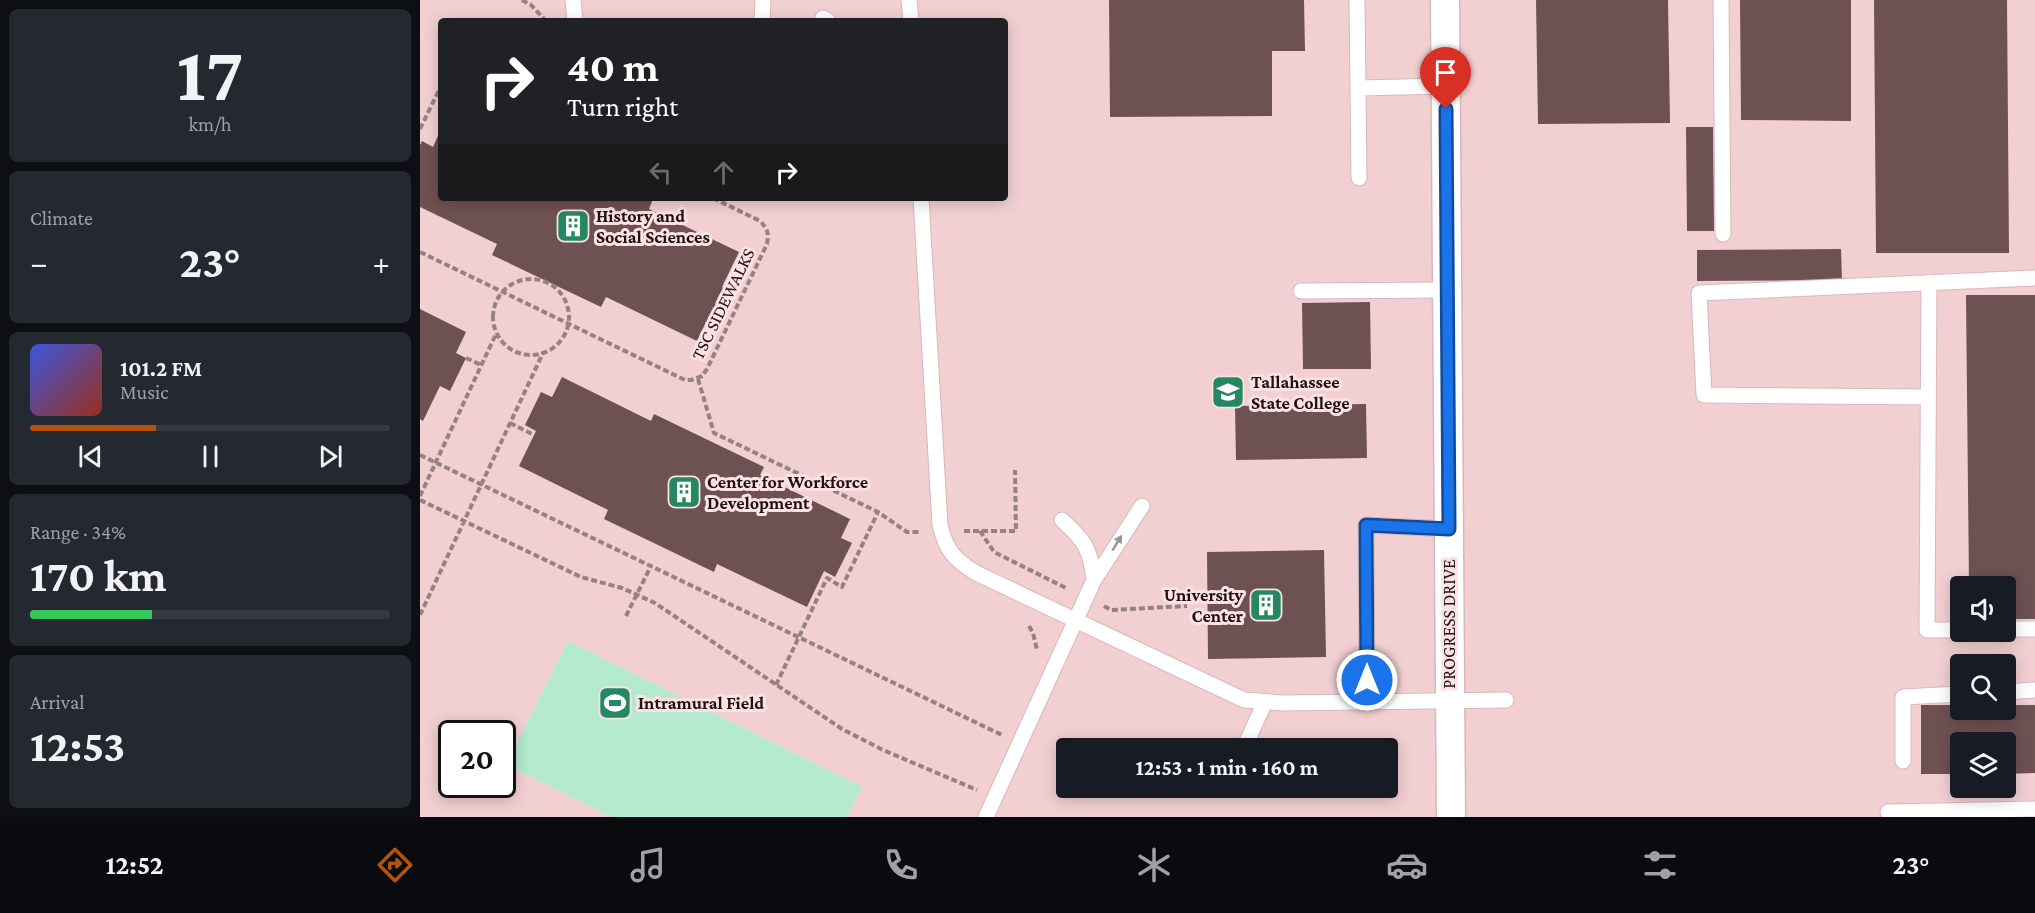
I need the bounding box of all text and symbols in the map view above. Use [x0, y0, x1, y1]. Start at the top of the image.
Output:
text: 17 [177, 30, 243, 117]
icon: right [468, 42, 546, 120]
text: 40 m [567, 43, 659, 90]
pin [1420, 47, 1471, 109]
icon: arrive [1429, 56, 1462, 89]
text: Turn right [567, 92, 678, 122]
text: km/h [188, 113, 232, 135]
icon: left [644, 156, 677, 189]
icon: ahead [707, 156, 740, 189]
icon: right [770, 156, 803, 189]
place label: History and Social Sciences [596, 206, 710, 247]
text: Climate [30, 207, 93, 229]
building icon: History and Social Sciences [555, 208, 591, 244]
text: 23° [179, 237, 241, 287]
text: − [30, 244, 47, 281]
text: + [373, 244, 390, 281]
street label: TSC SIDEWALKS [687, 245, 759, 363]
text: 101.2 FM [120, 356, 202, 381]
place label: Tallahassee State College [1251, 372, 1350, 413]
school or university icon: Tallahassee State College [1210, 374, 1246, 410]
text: Music [120, 381, 169, 403]
icon: previous [74, 440, 107, 473]
icon: pause [194, 440, 227, 473]
icon: next [314, 440, 347, 473]
place label: Center for Workforce Development [707, 472, 868, 513]
building icon: Center for Workforce Development [666, 474, 702, 510]
text: Range · 34% [30, 521, 126, 543]
one-way arrow [1112, 534, 1122, 551]
text: 170 km [30, 551, 167, 601]
street label: PROGRESS DRIVE [1439, 559, 1459, 689]
map controls [1950, 576, 2016, 798]
button: sound [1950, 576, 2016, 642]
place label: University Center [1164, 585, 1243, 626]
building icon: University Center [1248, 587, 1284, 623]
position arrow [1335, 648, 1399, 712]
button: search [1950, 654, 2016, 720]
sports icon: Intramural Field [597, 685, 633, 721]
text: Arrival [30, 691, 84, 713]
place label: Intramural Field [638, 693, 764, 713]
speed limit sign: 20 [438, 720, 516, 798]
text: 12:53 [30, 721, 125, 771]
button: layers [1950, 732, 2016, 798]
text: 12:53 · 1 min · 160 m [1136, 755, 1318, 780]
icon: directions [374, 844, 416, 886]
icon: music [627, 844, 669, 886]
icon: phone [880, 844, 922, 886]
icon: climate [1133, 844, 1175, 886]
icon: car [1386, 844, 1428, 886]
icon: filters [1639, 844, 1681, 886]
text: 12:52 [106, 850, 163, 880]
text: 23° [1892, 850, 1929, 880]

